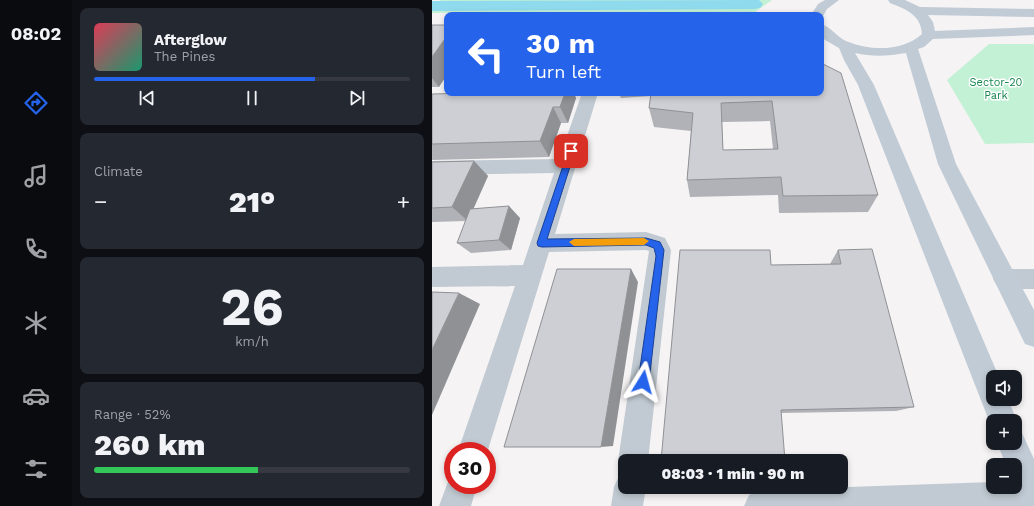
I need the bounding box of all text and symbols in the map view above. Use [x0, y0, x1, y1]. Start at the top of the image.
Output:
text: 08:02 [11, 23, 61, 44]
text: 30 m [526, 27, 595, 60]
icon: left [460, 28, 512, 80]
text: Afterglow [154, 31, 227, 49]
text: The Pines [154, 49, 215, 64]
text: Turn left [526, 61, 601, 82]
park label: Sector-20 Park [970, 76, 1023, 102]
icon: previous [136, 87, 158, 109]
icon: pause [241, 87, 263, 109]
icon: next [346, 87, 368, 109]
icon: directions [22, 89, 50, 117]
pin [554, 134, 588, 168]
icon: arrive [560, 140, 582, 162]
icon: music [22, 162, 50, 190]
text: Climate [94, 164, 143, 179]
text: 21° [229, 184, 275, 219]
text: − [94, 189, 107, 214]
text: + [397, 189, 410, 214]
icon: phone [22, 235, 50, 263]
text: 26 [220, 277, 284, 338]
icon: climate [22, 309, 50, 337]
text: km/h [235, 334, 269, 349]
position arrow [622, 361, 664, 403]
map controls [986, 370, 1022, 494]
button: sound [986, 370, 1022, 406]
icon: car [22, 382, 50, 410]
text: Range · 52% [94, 407, 171, 422]
button: + [986, 414, 1022, 450]
text: 260 km [94, 427, 205, 462]
speed limit sign: 30 [444, 442, 496, 494]
icon: filters [22, 455, 50, 483]
button: − [986, 458, 1022, 494]
text: 08:03 · 1 min · 90 m [662, 465, 804, 483]

